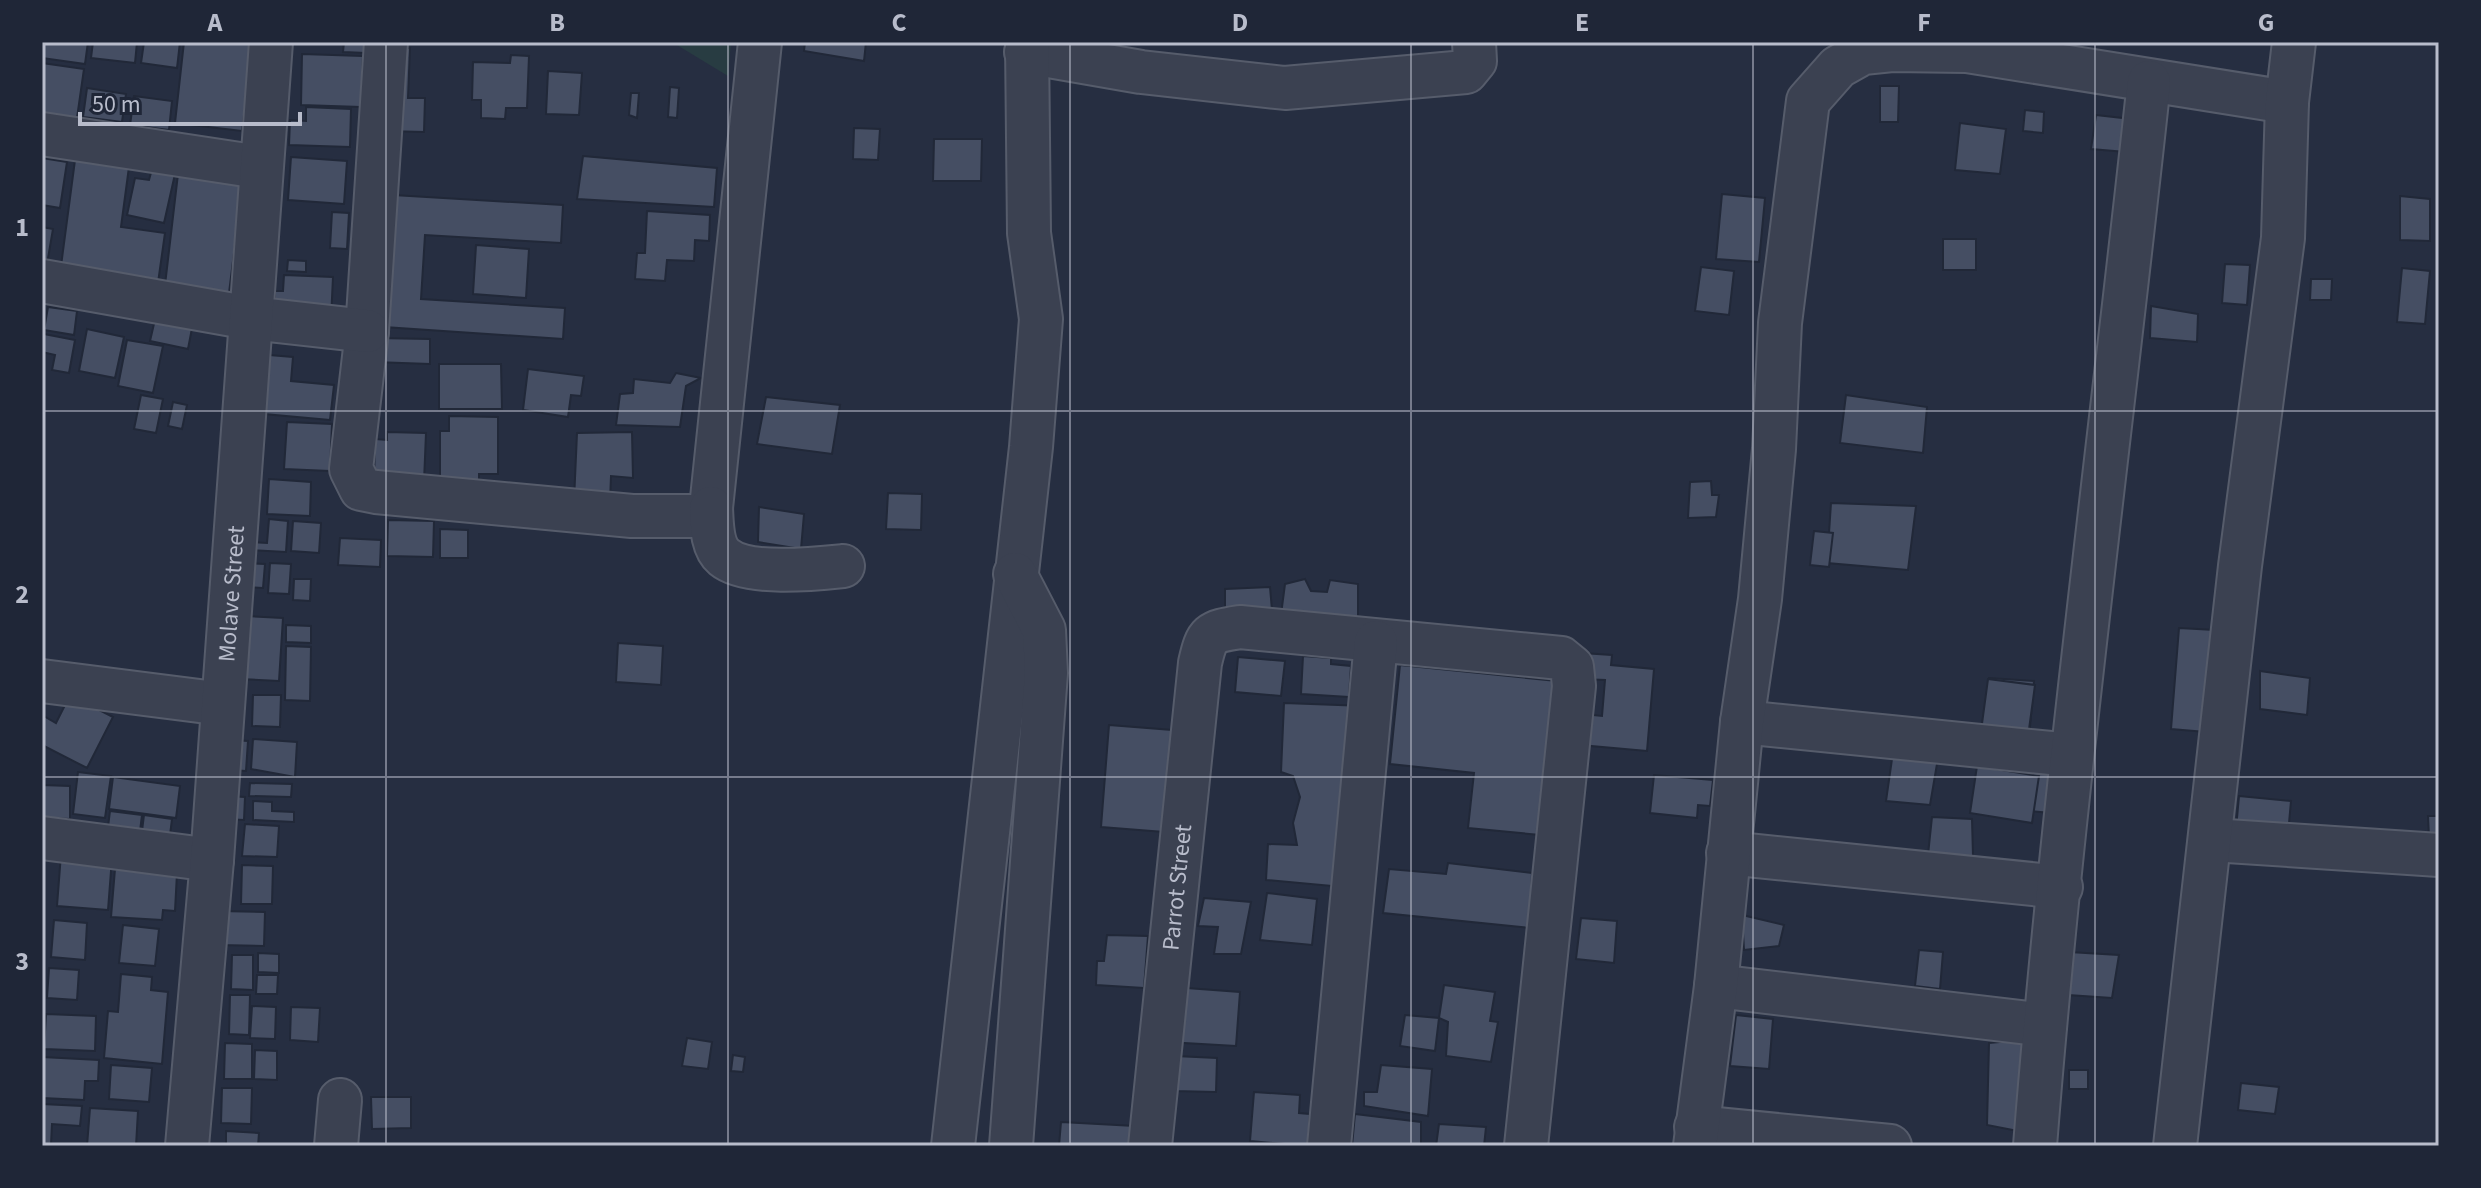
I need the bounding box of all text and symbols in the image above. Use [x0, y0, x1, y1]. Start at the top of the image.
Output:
text: A [207, 4, 224, 41]
text: B [549, 4, 565, 41]
text: C [891, 4, 907, 41]
text: D [1232, 4, 1248, 41]
text: E [1575, 4, 1589, 41]
text: F [1917, 4, 1931, 41]
text: G [2258, 4, 2274, 41]
scale bar [80, 76, 300, 126]
text: 50 m [92, 87, 141, 122]
text: 1 [15, 209, 29, 246]
street label: Molave Street [209, 524, 254, 663]
text: 2 [15, 576, 29, 613]
street label: Parrot Street [1153, 823, 1201, 952]
text: 3 [15, 943, 29, 980]

